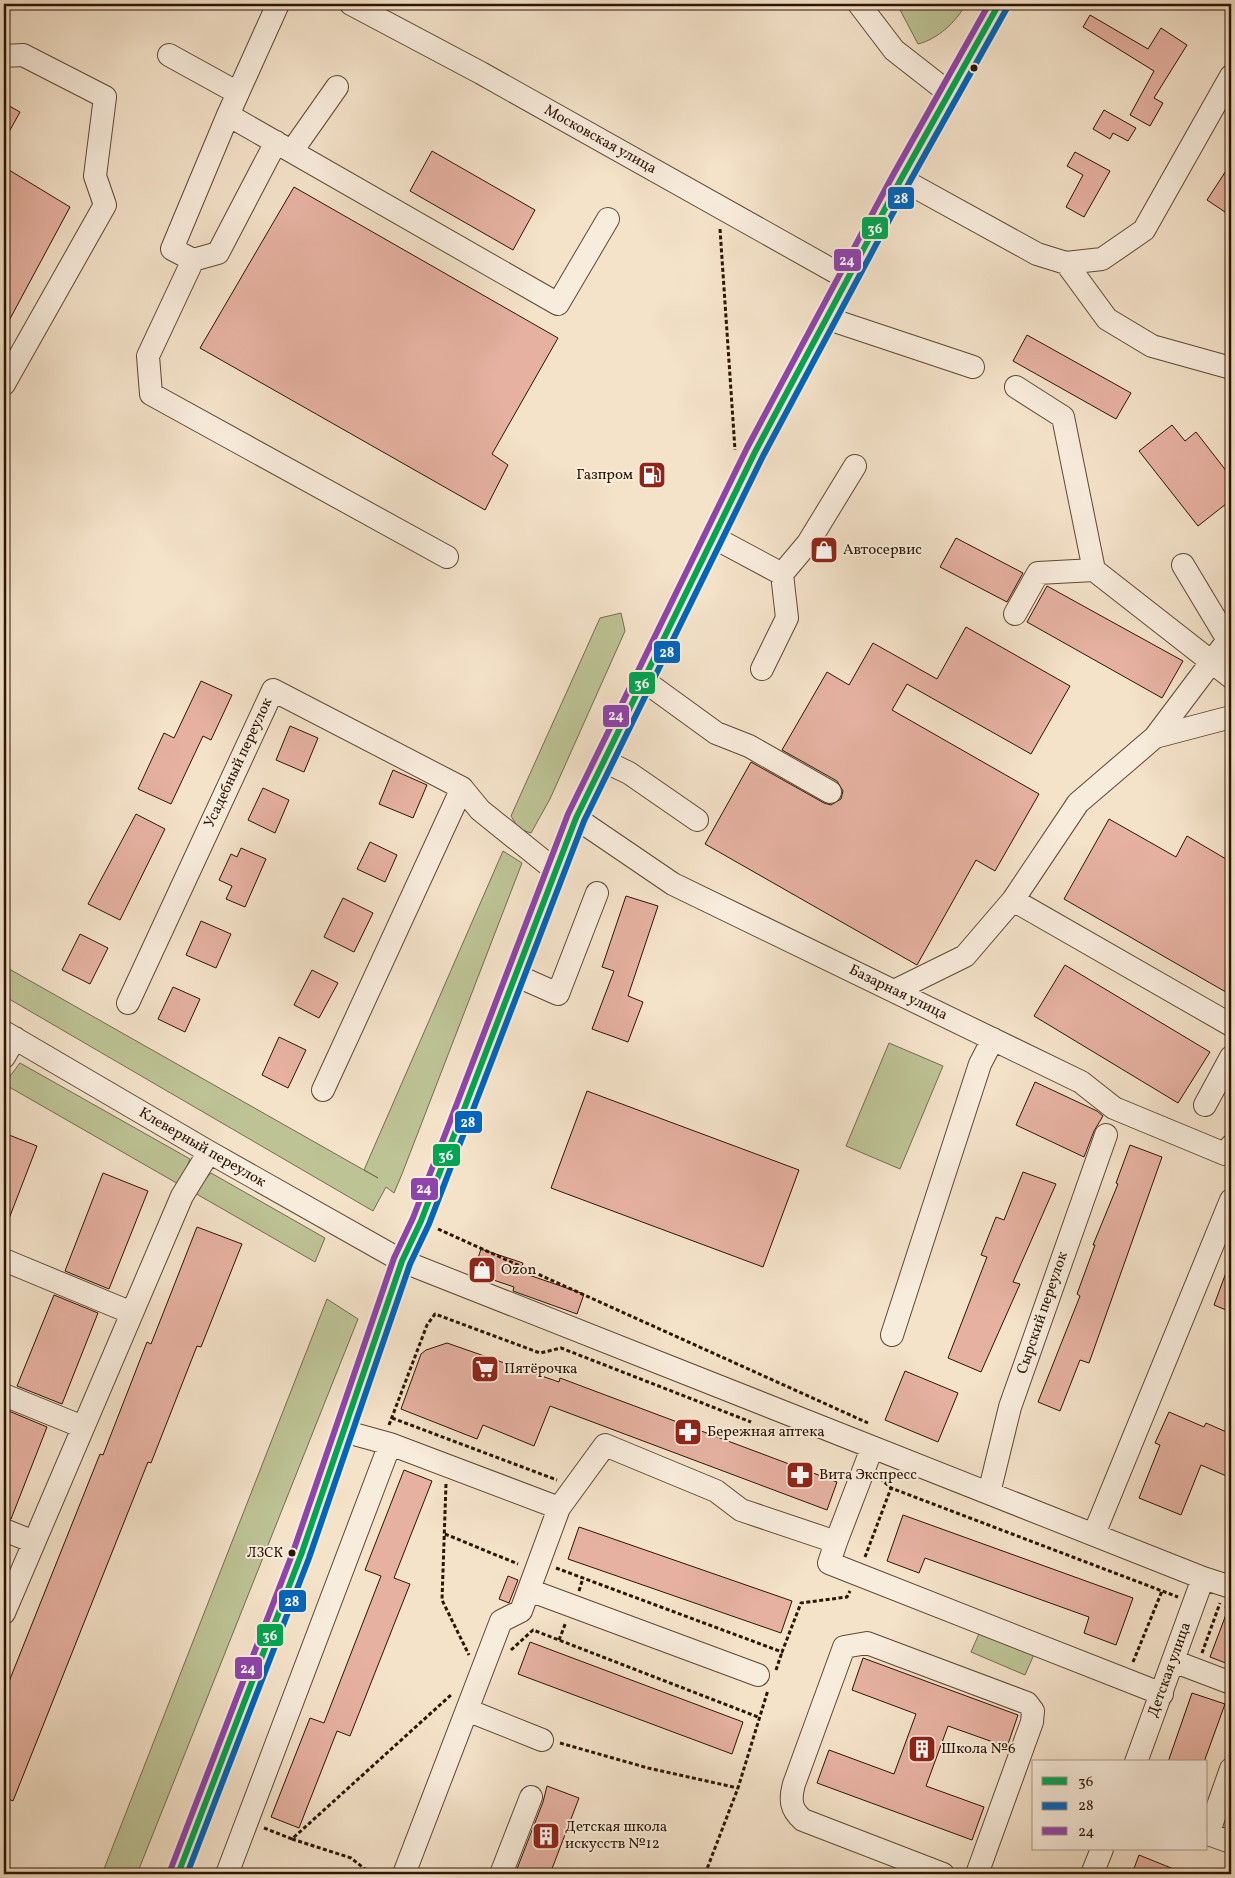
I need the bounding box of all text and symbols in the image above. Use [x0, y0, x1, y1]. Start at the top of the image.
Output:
unlabelled marker [969, 63, 979, 73]
street label: Московская улица [540, 100, 660, 180]
line badge: 28 [887, 186, 915, 210]
text: 28 [894, 190, 908, 209]
line badge: 36 [861, 216, 889, 240]
text: 36 [868, 220, 883, 239]
line badge: 24 [833, 248, 862, 272]
text: 24 [839, 252, 855, 271]
fuel station icon: Газпром [637, 460, 667, 490]
place label: Газпром [576, 465, 633, 486]
shop icon: Автосервис [809, 535, 839, 565]
place label: Автосервис [843, 540, 922, 561]
line badge: 28 [653, 640, 681, 664]
text: 28 [660, 644, 674, 663]
line badge: 36 [628, 671, 656, 695]
text: 36 [635, 675, 650, 694]
street label: Усадебный переулок [200, 695, 278, 831]
line badge: 24 [602, 704, 630, 728]
text: 24 [608, 707, 624, 726]
street label: Базарная улица [845, 960, 951, 1026]
street label: Клеверный переулок [134, 1103, 270, 1193]
line badge: 28 [454, 1110, 483, 1134]
text: 28 [461, 1114, 475, 1133]
line badge: 36 [432, 1143, 461, 1167]
text: 36 [439, 1147, 454, 1166]
line badge: 24 [410, 1177, 439, 1201]
text: 24 [416, 1180, 432, 1199]
street label: Сырский переулок [1012, 1249, 1074, 1377]
shop icon: Ozon [467, 1255, 497, 1285]
place label: Ozon [501, 1260, 536, 1281]
supermarket icon: Пятёрочка [470, 1354, 500, 1384]
place label: Пятёрочка [504, 1359, 578, 1380]
pharmacy icon: Бережная аптека [673, 1417, 703, 1447]
place label: Бережная аптека [707, 1422, 825, 1443]
pharmacy icon: Вита Экспресс [785, 1460, 815, 1490]
place label: Вита Экспресс [819, 1465, 917, 1486]
place label: ЛЗСК [247, 1544, 284, 1563]
marker: ЛЗСК [287, 1548, 297, 1558]
line badge: 28 [278, 1589, 307, 1613]
text: 28 [285, 1593, 299, 1612]
street label: Детская улица [1143, 1620, 1197, 1720]
line badge: 36 [256, 1623, 284, 1647]
text: 36 [263, 1627, 278, 1646]
line badge: 24 [234, 1656, 263, 1680]
text: 24 [240, 1660, 256, 1679]
building icon: Школа №6 [907, 1734, 937, 1764]
place label: Школа №6 [941, 1739, 1016, 1760]
legend [1032, 1760, 1208, 1850]
text: 36 [1078, 1772, 1093, 1793]
text: 28 [1078, 1796, 1094, 1817]
place label: Детская школа искусств №12 [565, 1817, 667, 1855]
building icon: Детская школа искусств №12 [531, 1821, 561, 1851]
text: 24 [1078, 1822, 1095, 1843]

